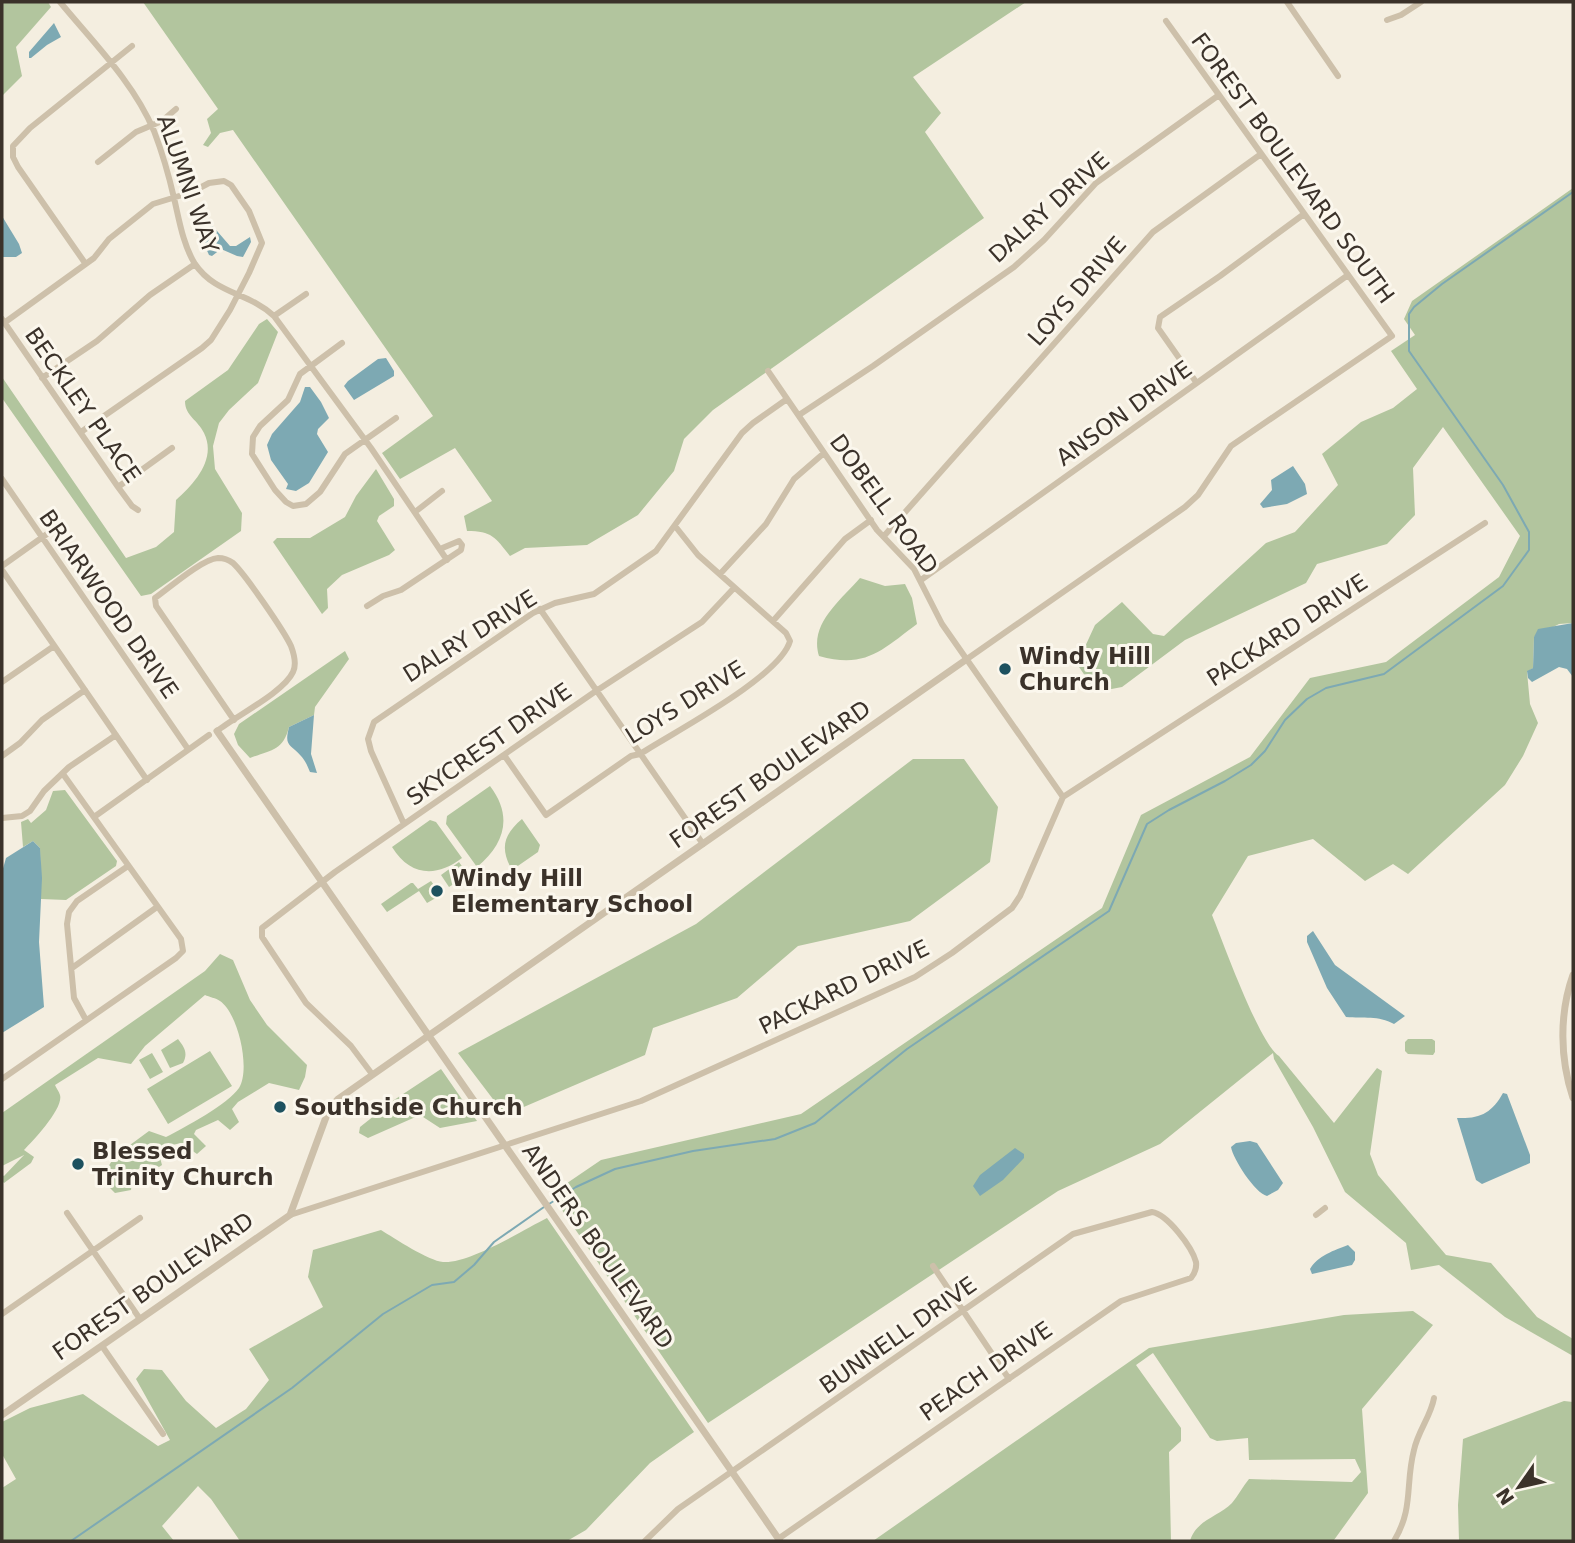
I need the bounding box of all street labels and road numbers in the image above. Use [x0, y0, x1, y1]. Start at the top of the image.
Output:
street label: FOREST BOULEVARD SOUTH [1186, 28, 1400, 308]
street label: ALUMNI WAY [152, 111, 224, 258]
street label: DALRY DRIVE [984, 146, 1114, 268]
street label: LOYS DRIVE [1023, 231, 1131, 351]
street label: BECKLEY PLACE [20, 322, 146, 488]
street label: ANSON DRIVE [1051, 355, 1197, 471]
street label: DOBELL ROAD [825, 429, 943, 579]
street label: BRIARWOOD DRIVE [34, 505, 184, 703]
street label: PACKARD DRIVE [1202, 568, 1372, 692]
street label: DALRY DRIVE [398, 585, 542, 687]
street label: LOYS DRIVE [621, 655, 749, 749]
street label: SKYCREST DRIVE [402, 677, 576, 811]
street label: FOREST BOULEVARD [665, 695, 875, 853]
street label: PACKARD DRIVE [755, 935, 933, 1039]
street label: ANDERS BOULEVARD [517, 1138, 679, 1354]
street label: FOREST BOULEVARD [48, 1207, 258, 1365]
street label: BUNNELL DRIVE [815, 1271, 981, 1399]
street label: PEACH DRIVE [915, 1316, 1057, 1426]

